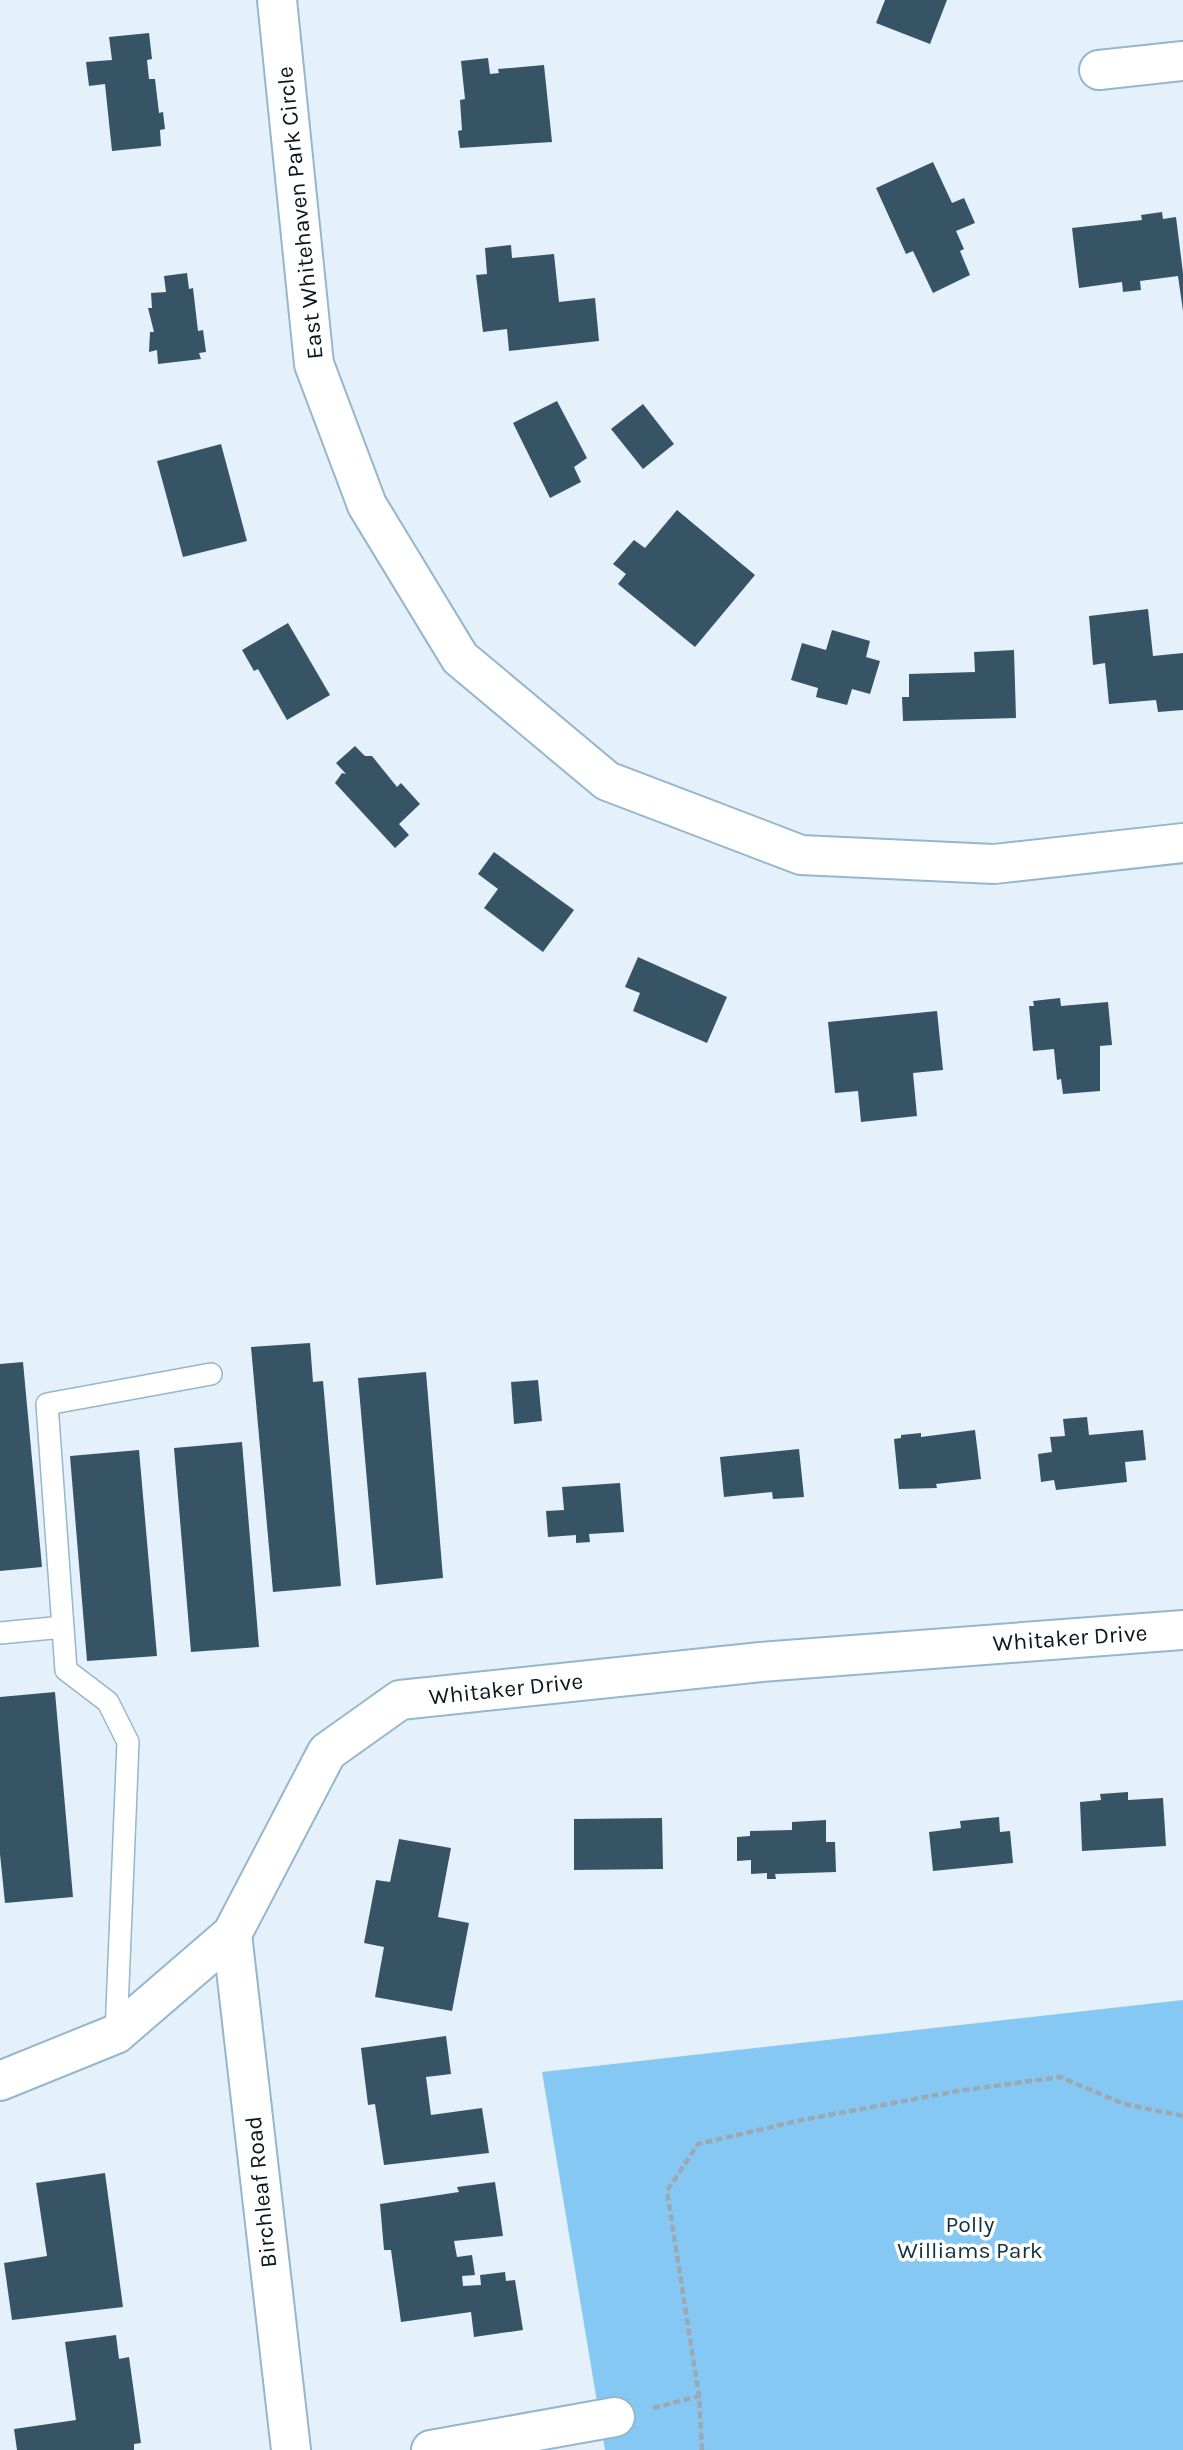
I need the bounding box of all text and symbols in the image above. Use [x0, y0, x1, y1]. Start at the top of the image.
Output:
street label: East Whitehaven Park Circle [271, 65, 329, 361]
street label: Whitaker Drive [992, 1619, 1148, 1657]
street label: Whitaker Drive [428, 1667, 584, 1711]
street label: Birchleaf Road [240, 2115, 282, 2269]
park label: Polly Williams Park [897, 2211, 1043, 2264]

